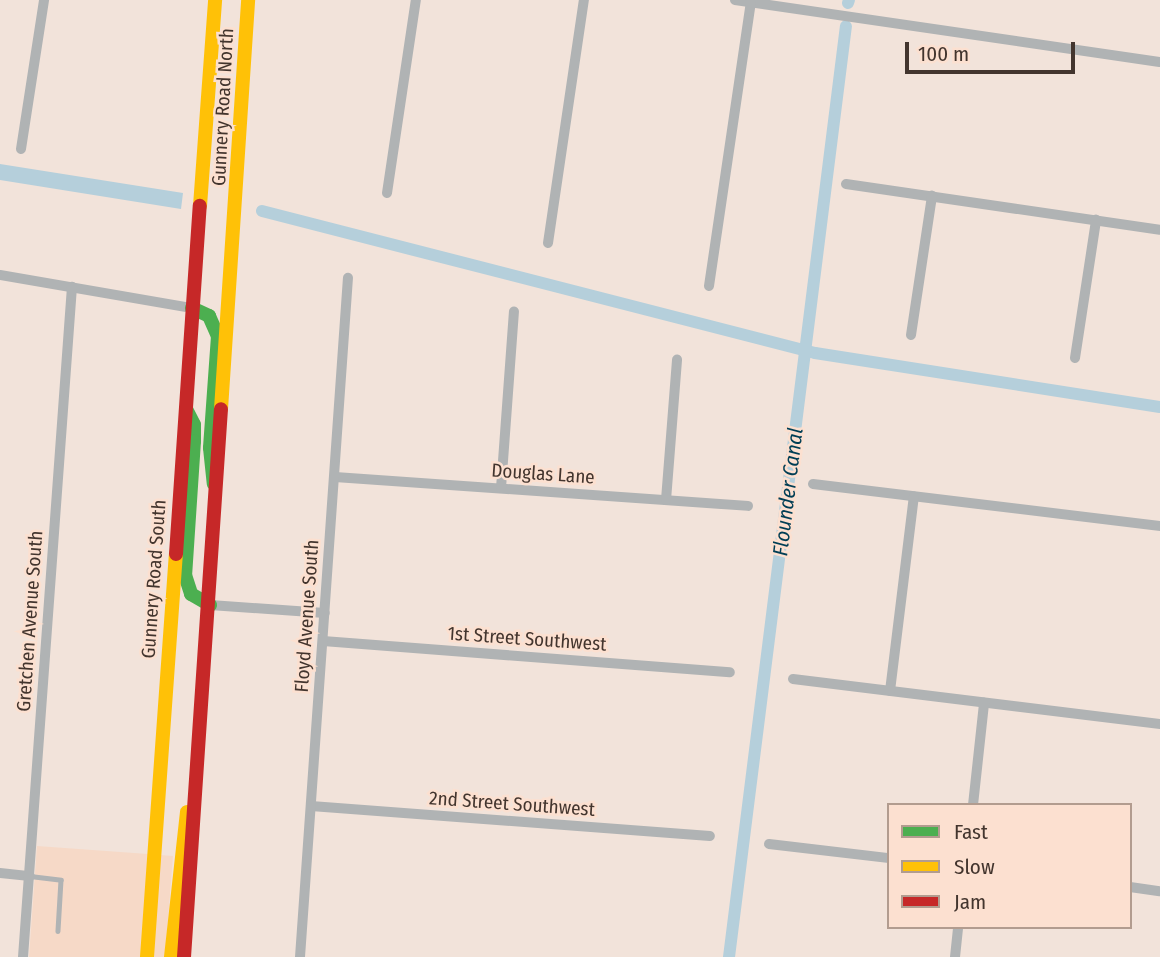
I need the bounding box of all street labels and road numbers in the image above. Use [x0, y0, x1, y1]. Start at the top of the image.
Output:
street label: Gunnery Road North [207, 27, 239, 187]
street label: Douglas Lane [491, 459, 595, 489]
street label: Gunnery Road South [137, 499, 171, 659]
street label: Gretchen Avenue South [12, 530, 48, 712]
street label: Floyd Avenue South [290, 539, 324, 693]
street label: 1st Street Southwest [447, 622, 607, 656]
street label: 2nd Street Southwest [428, 787, 596, 821]

